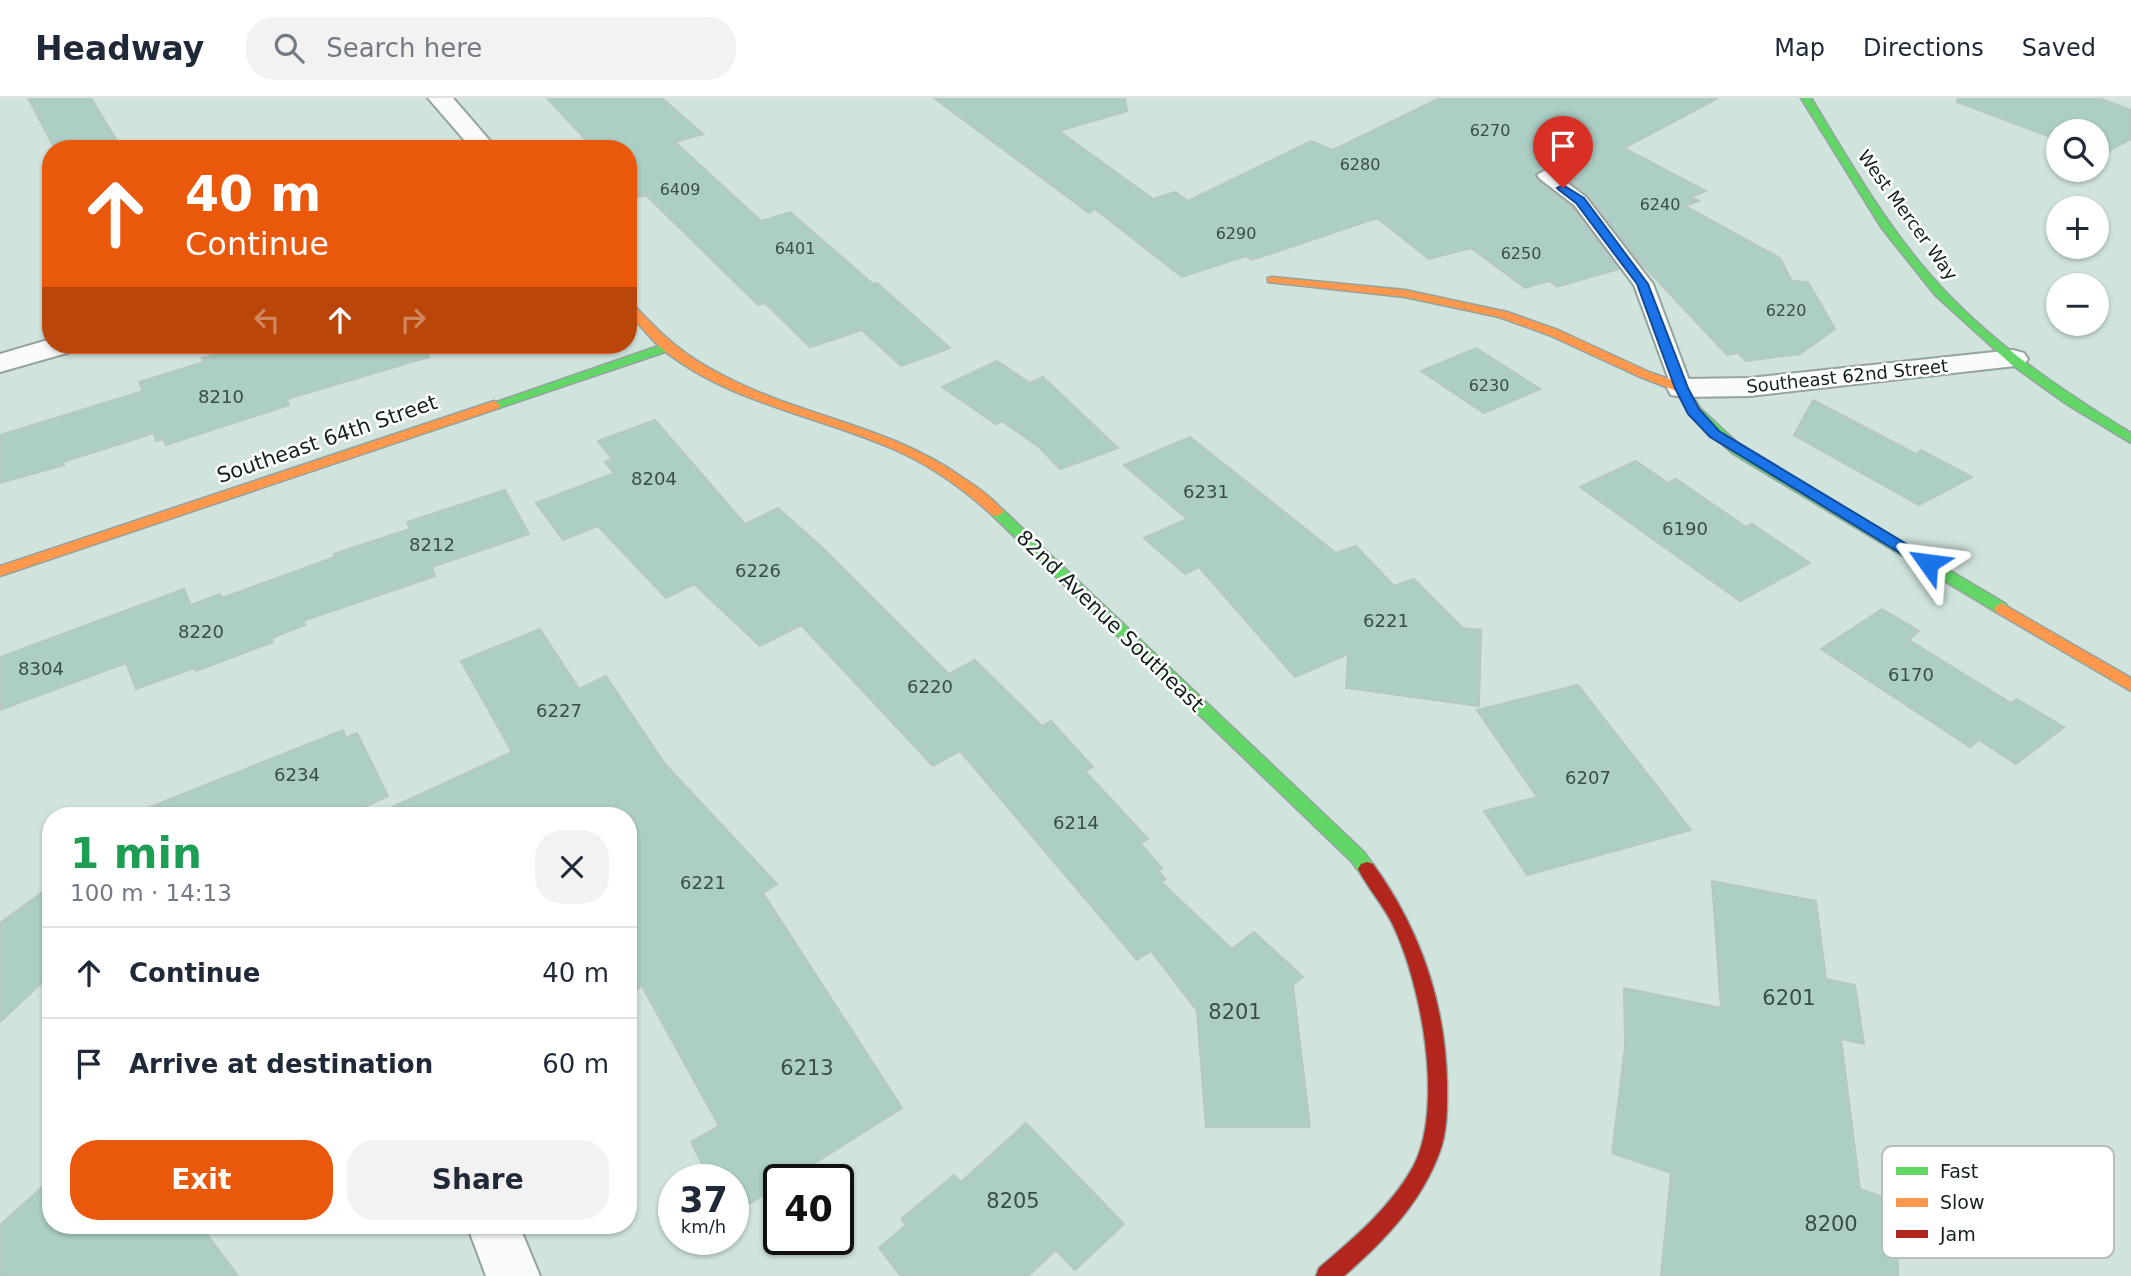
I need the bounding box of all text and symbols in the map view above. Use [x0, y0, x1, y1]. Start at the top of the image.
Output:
search box [246, 17, 736, 80]
text: Headway [35, 29, 204, 68]
icon: search [270, 29, 308, 67]
text: Search here [326, 33, 482, 63]
text: Map [1774, 34, 1825, 62]
text: Directions [1863, 34, 1984, 62]
text: Saved [2022, 34, 2096, 62]
pin [1533, 116, 1593, 188]
map controls [2046, 119, 2109, 336]
button: search [2046, 119, 2109, 182]
house number: 6270 [1470, 121, 1510, 140]
icon: arrive [1544, 127, 1582, 165]
street label: West Mercer Way [1854, 146, 1963, 285]
house number: 6280 [1340, 155, 1380, 174]
text: 40 m [185, 166, 321, 223]
icon: ahead [70, 168, 161, 259]
house number: 6409 [660, 180, 700, 199]
house number: 6240 [1640, 195, 1680, 214]
button: + [2046, 196, 2109, 259]
house number: 6290 [1216, 224, 1256, 243]
text: Continue [185, 225, 329, 263]
house number: 6401 [775, 239, 815, 258]
house number: 6250 [1501, 244, 1541, 263]
button: − [2046, 273, 2109, 336]
icon: left [248, 301, 286, 339]
icon: ahead [321, 301, 359, 339]
icon: right [394, 301, 432, 339]
house number: 6220 [1766, 301, 1806, 320]
street label: Southeast 62nd Street [1745, 355, 1949, 397]
house number: 6230 [1469, 376, 1509, 395]
house number: 8210 [198, 386, 244, 407]
street label: Southeast 64th Street [214, 390, 440, 488]
house number: 8204 [631, 468, 677, 489]
house number: 6231 [1183, 481, 1229, 502]
house number: 6190 [1662, 518, 1708, 539]
street label: 82nd Avenue Southeast [1011, 525, 1209, 717]
position arrow [1891, 526, 1965, 600]
house number: 8212 [409, 534, 455, 555]
house number: 6226 [735, 560, 781, 581]
house number: 6221 [1363, 610, 1409, 631]
house number: 8220 [178, 621, 224, 642]
house number: 8304 [18, 658, 64, 679]
house number: 6170 [1888, 664, 1934, 685]
house number: 6220 [907, 676, 953, 697]
house number: 6227 [536, 700, 582, 721]
house number: 6234 [274, 764, 320, 785]
house number: 6207 [1565, 767, 1611, 788]
house number: 6214 [1053, 812, 1099, 833]
text: 1 min [70, 829, 202, 878]
button: close [535, 830, 609, 904]
house number: 6221 [680, 872, 726, 893]
text: 100 m · 14:13 [70, 880, 232, 906]
icon: ahead [70, 954, 108, 992]
text: Continue [129, 958, 260, 988]
text: 40 m [542, 958, 609, 988]
house number: 6201 [1762, 986, 1816, 1010]
house number: 8201 [1208, 1000, 1262, 1024]
icon: arrive [70, 1045, 108, 1083]
text: Arrive at destination [129, 1049, 433, 1079]
text: 60 m [542, 1049, 609, 1079]
house number: 6213 [780, 1056, 834, 1080]
button: Exit [70, 1140, 333, 1220]
button: Share [347, 1140, 609, 1220]
legend [1882, 1146, 2114, 1258]
text: Fast [1940, 1160, 1978, 1182]
speed limit sign: 40 [763, 1164, 854, 1255]
text: 37 [679, 1180, 728, 1220]
house number: 8205 [986, 1189, 1040, 1213]
text: Slow [1940, 1191, 1985, 1213]
house number: 8200 [1804, 1212, 1858, 1236]
text: km/h [681, 1216, 726, 1237]
text: Jam [1939, 1223, 1976, 1245]

